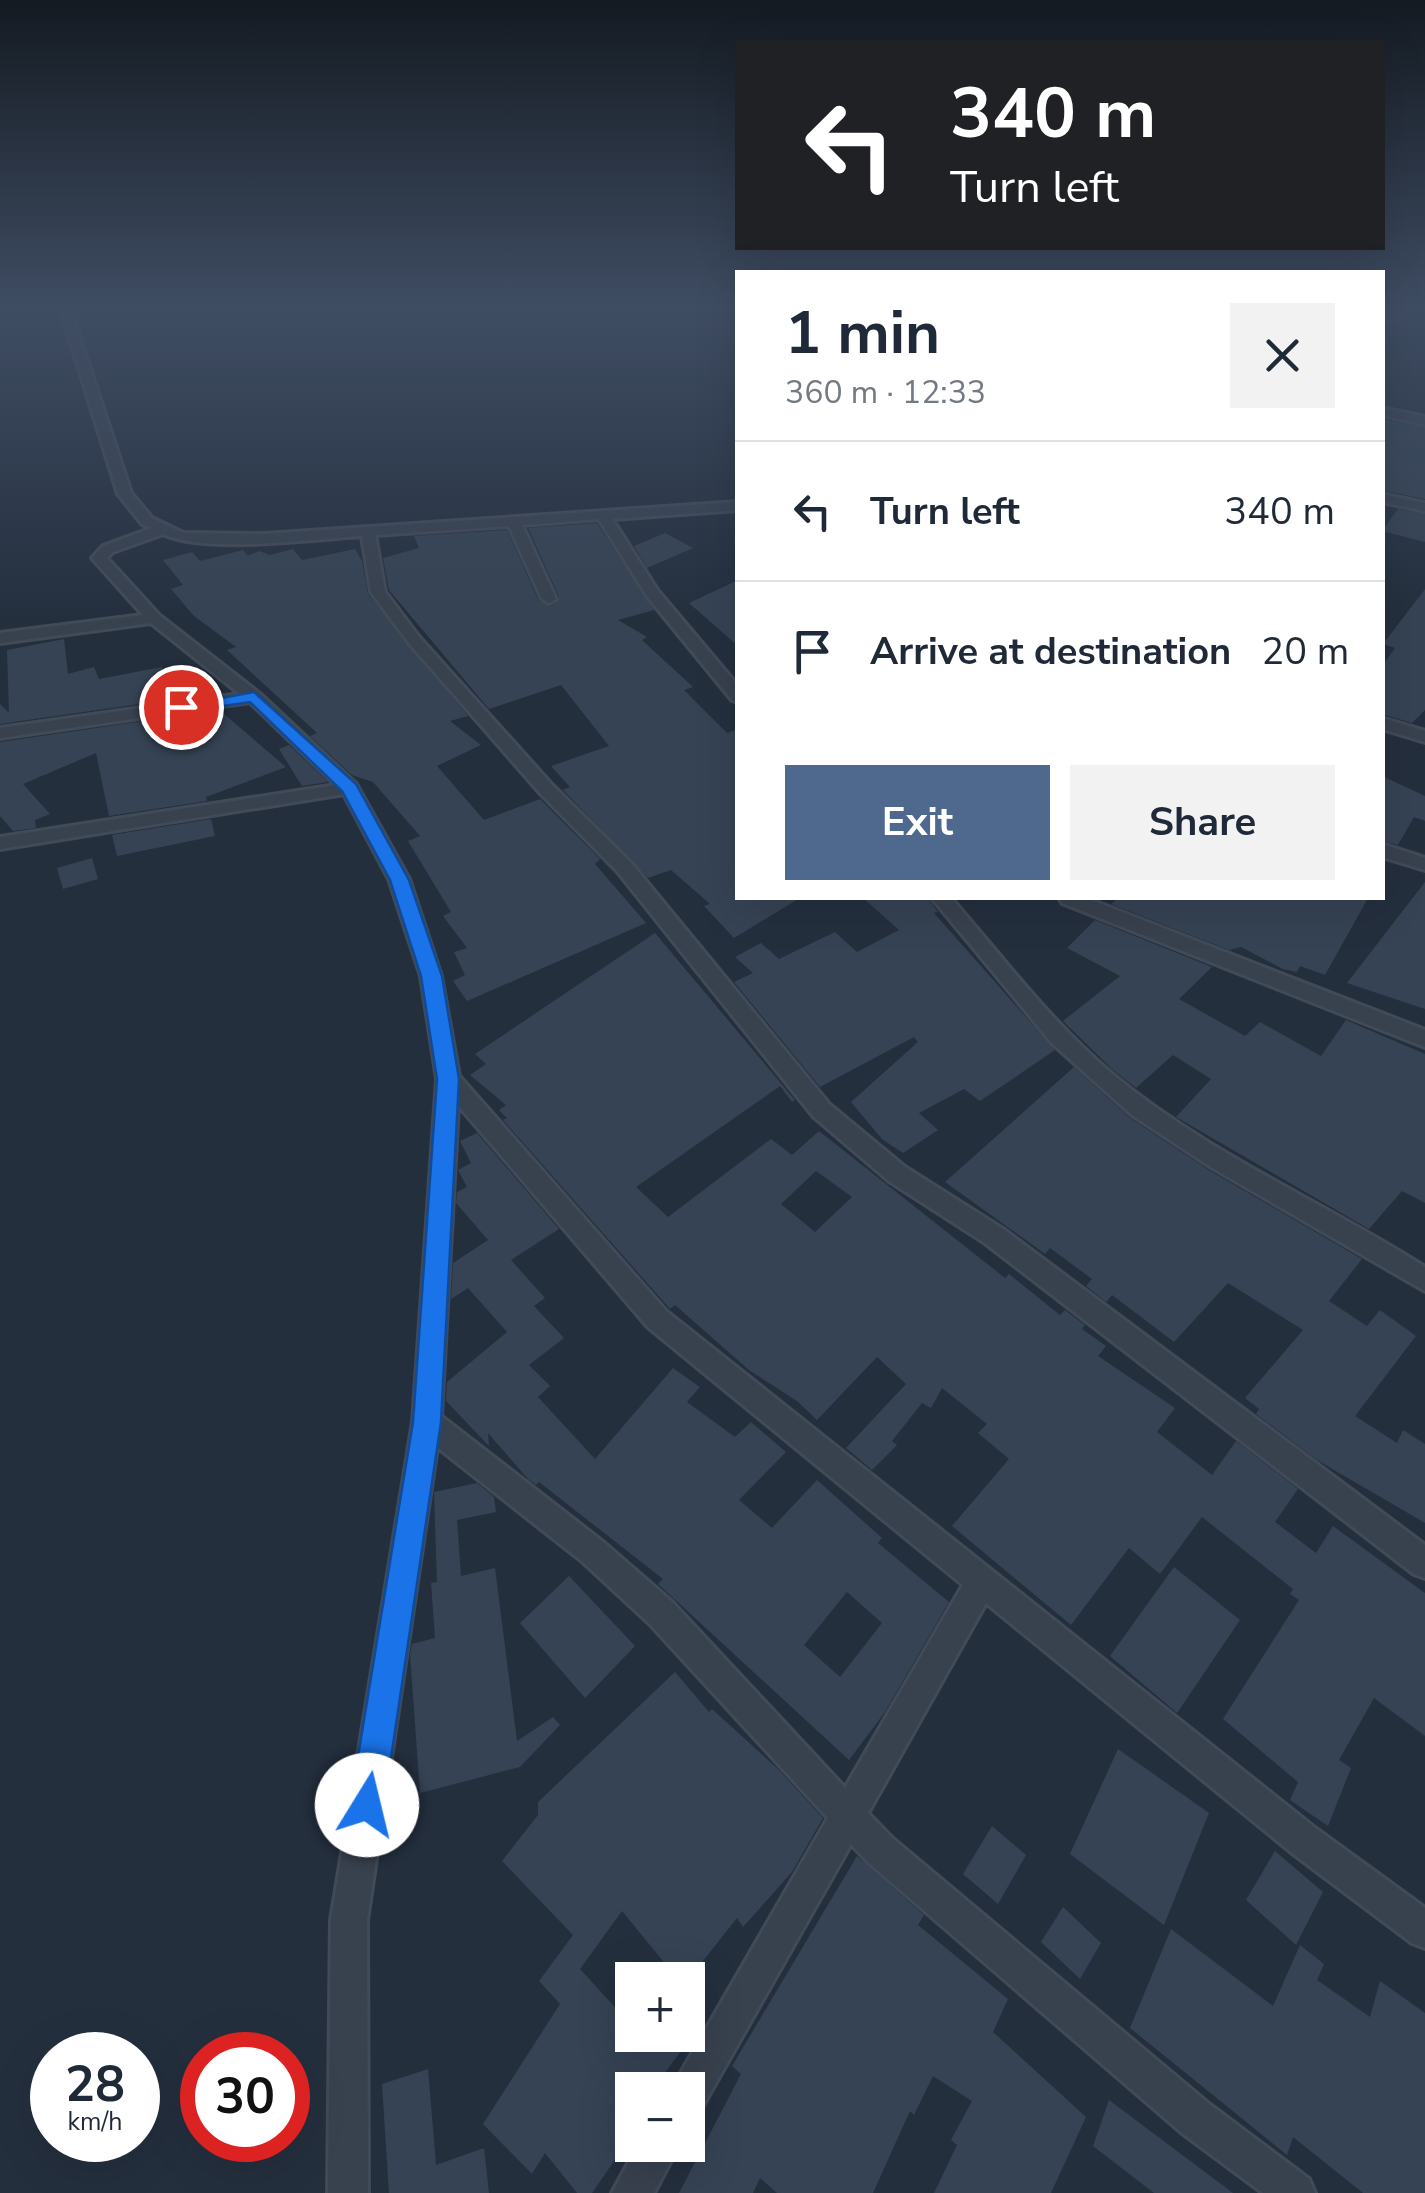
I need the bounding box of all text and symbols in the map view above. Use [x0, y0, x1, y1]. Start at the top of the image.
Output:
text: 340 m [950, 66, 1156, 162]
icon: left [785, 80, 915, 210]
text: Turn left [950, 157, 1119, 218]
text: 1 min [785, 292, 940, 374]
button: close [1230, 303, 1335, 408]
text: 360 m · 12:33 [785, 371, 986, 414]
icon: left [785, 484, 840, 539]
text: Turn left [870, 486, 1020, 537]
text: 340 m [1224, 486, 1335, 537]
icon: arrive [785, 624, 840, 679]
text: Arrive at destination [870, 626, 1231, 677]
text: 20 m [1261, 626, 1349, 677]
pin [139, 665, 224, 750]
icon: arrive [154, 680, 209, 735]
button: Exit [785, 765, 1050, 880]
button: Share [1070, 765, 1335, 880]
position arrow [315, 1753, 419, 1857]
map controls [615, 1962, 705, 2162]
button: + [615, 1962, 705, 2052]
speed limit sign: 30 [180, 2032, 310, 2162]
text: 28 [65, 2050, 125, 2119]
button: − [615, 2072, 705, 2162]
text: km/h [67, 2105, 123, 2139]

